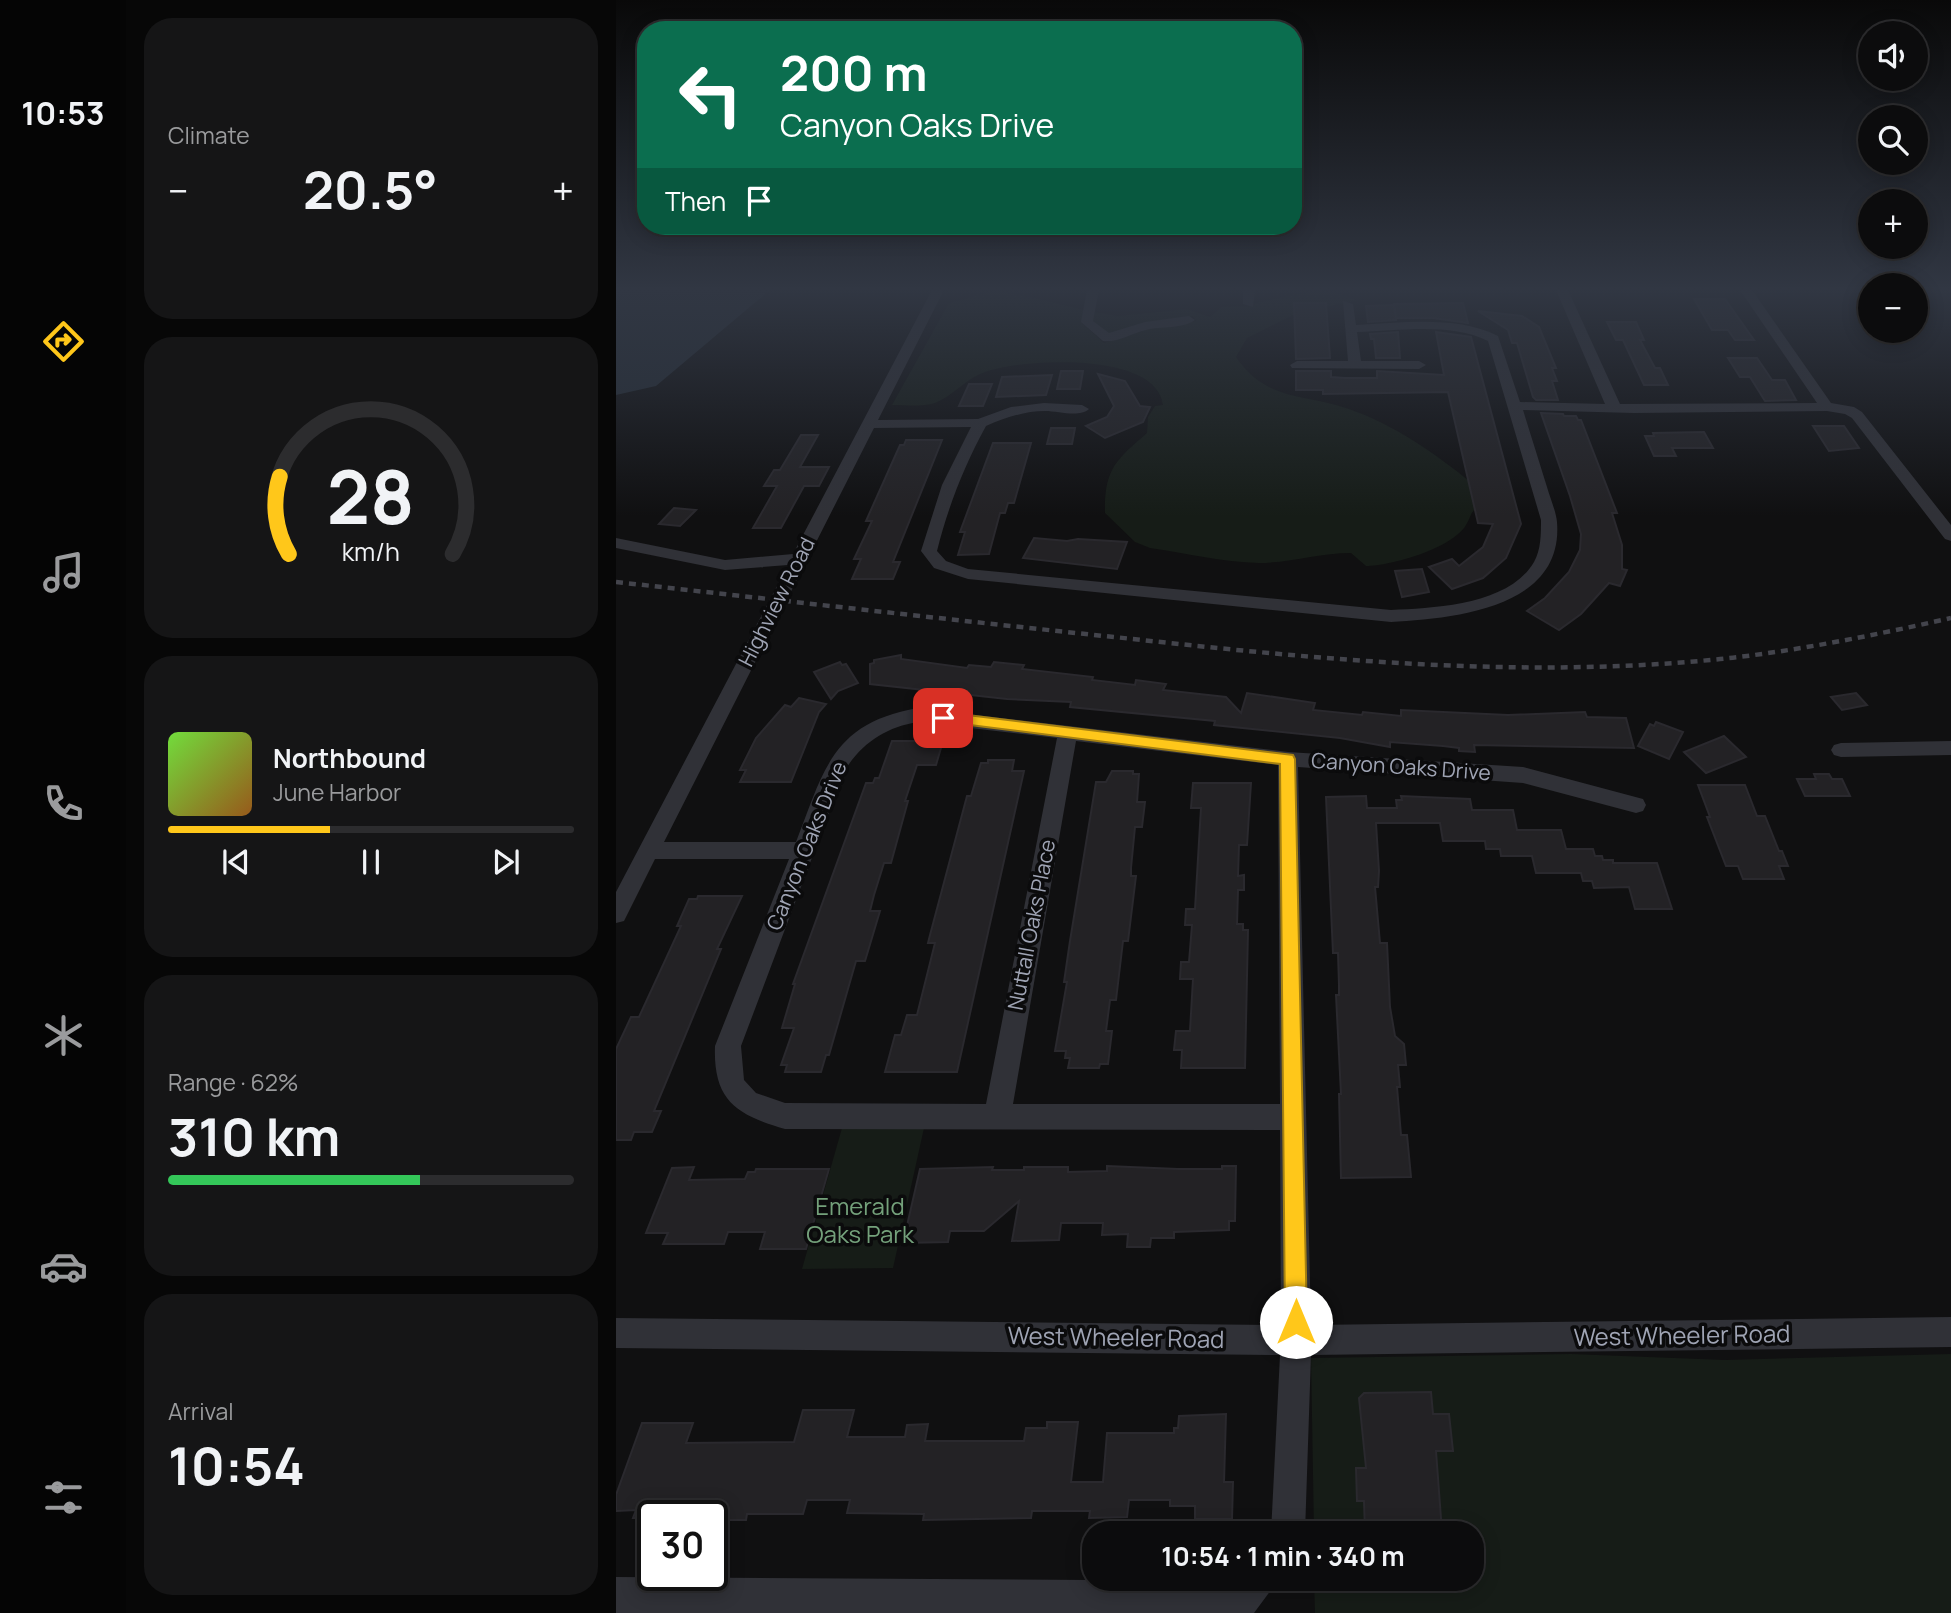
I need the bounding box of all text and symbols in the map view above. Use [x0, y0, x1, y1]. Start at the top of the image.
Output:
map controls [1858, 21, 1928, 343]
button: sound [1858, 21, 1928, 91]
text: 200 m [780, 39, 928, 106]
icon: left [665, 49, 756, 140]
text: 10:53 [21, 91, 105, 135]
text: Canyon Oaks Drive [780, 103, 1054, 147]
button: search [1858, 105, 1928, 175]
text: Climate [168, 119, 250, 151]
text: 20.5° [303, 154, 438, 225]
text: − [168, 164, 189, 216]
text: + [552, 164, 574, 216]
icon: arrive [740, 182, 778, 220]
text: Then [665, 183, 726, 219]
button: + [1858, 189, 1928, 259]
button: − [1858, 273, 1928, 343]
icon: directions [39, 317, 88, 366]
text: 28 [327, 446, 415, 546]
street label: Highview Road [731, 532, 821, 671]
text: km/h [342, 533, 400, 568]
icon: music [39, 548, 88, 597]
pin [913, 688, 973, 748]
icon: arrive [924, 699, 962, 737]
text: Northbound [273, 740, 426, 776]
street label: Canyon Oaks Drive [1310, 746, 1492, 786]
street label: Canyon Oaks Drive [759, 757, 853, 934]
text: June Harbor [273, 776, 401, 808]
icon: phone [39, 779, 88, 828]
street label: Nuttall Oaks Place [1001, 837, 1061, 1012]
icon: previous [217, 843, 255, 881]
icon: pause [352, 843, 390, 881]
icon: next [487, 843, 525, 881]
icon: climate [39, 1011, 88, 1060]
text: Range · 62% [168, 1066, 299, 1098]
text: 310 km [168, 1101, 340, 1172]
park label: Emerald Oaks Park [806, 1189, 915, 1250]
icon: car [39, 1242, 88, 1291]
position arrow [1259, 1285, 1333, 1359]
street label: West Wheeler Road [1573, 1316, 1791, 1353]
street label: West Wheeler Road [1007, 1318, 1225, 1355]
text: Arrival [168, 1395, 234, 1427]
text: 10:54 [168, 1430, 305, 1501]
icon: filters [39, 1473, 88, 1522]
speed limit sign: 30 [637, 1500, 728, 1591]
text: 10:54 · 1 min · 340 m [1161, 1538, 1405, 1574]

